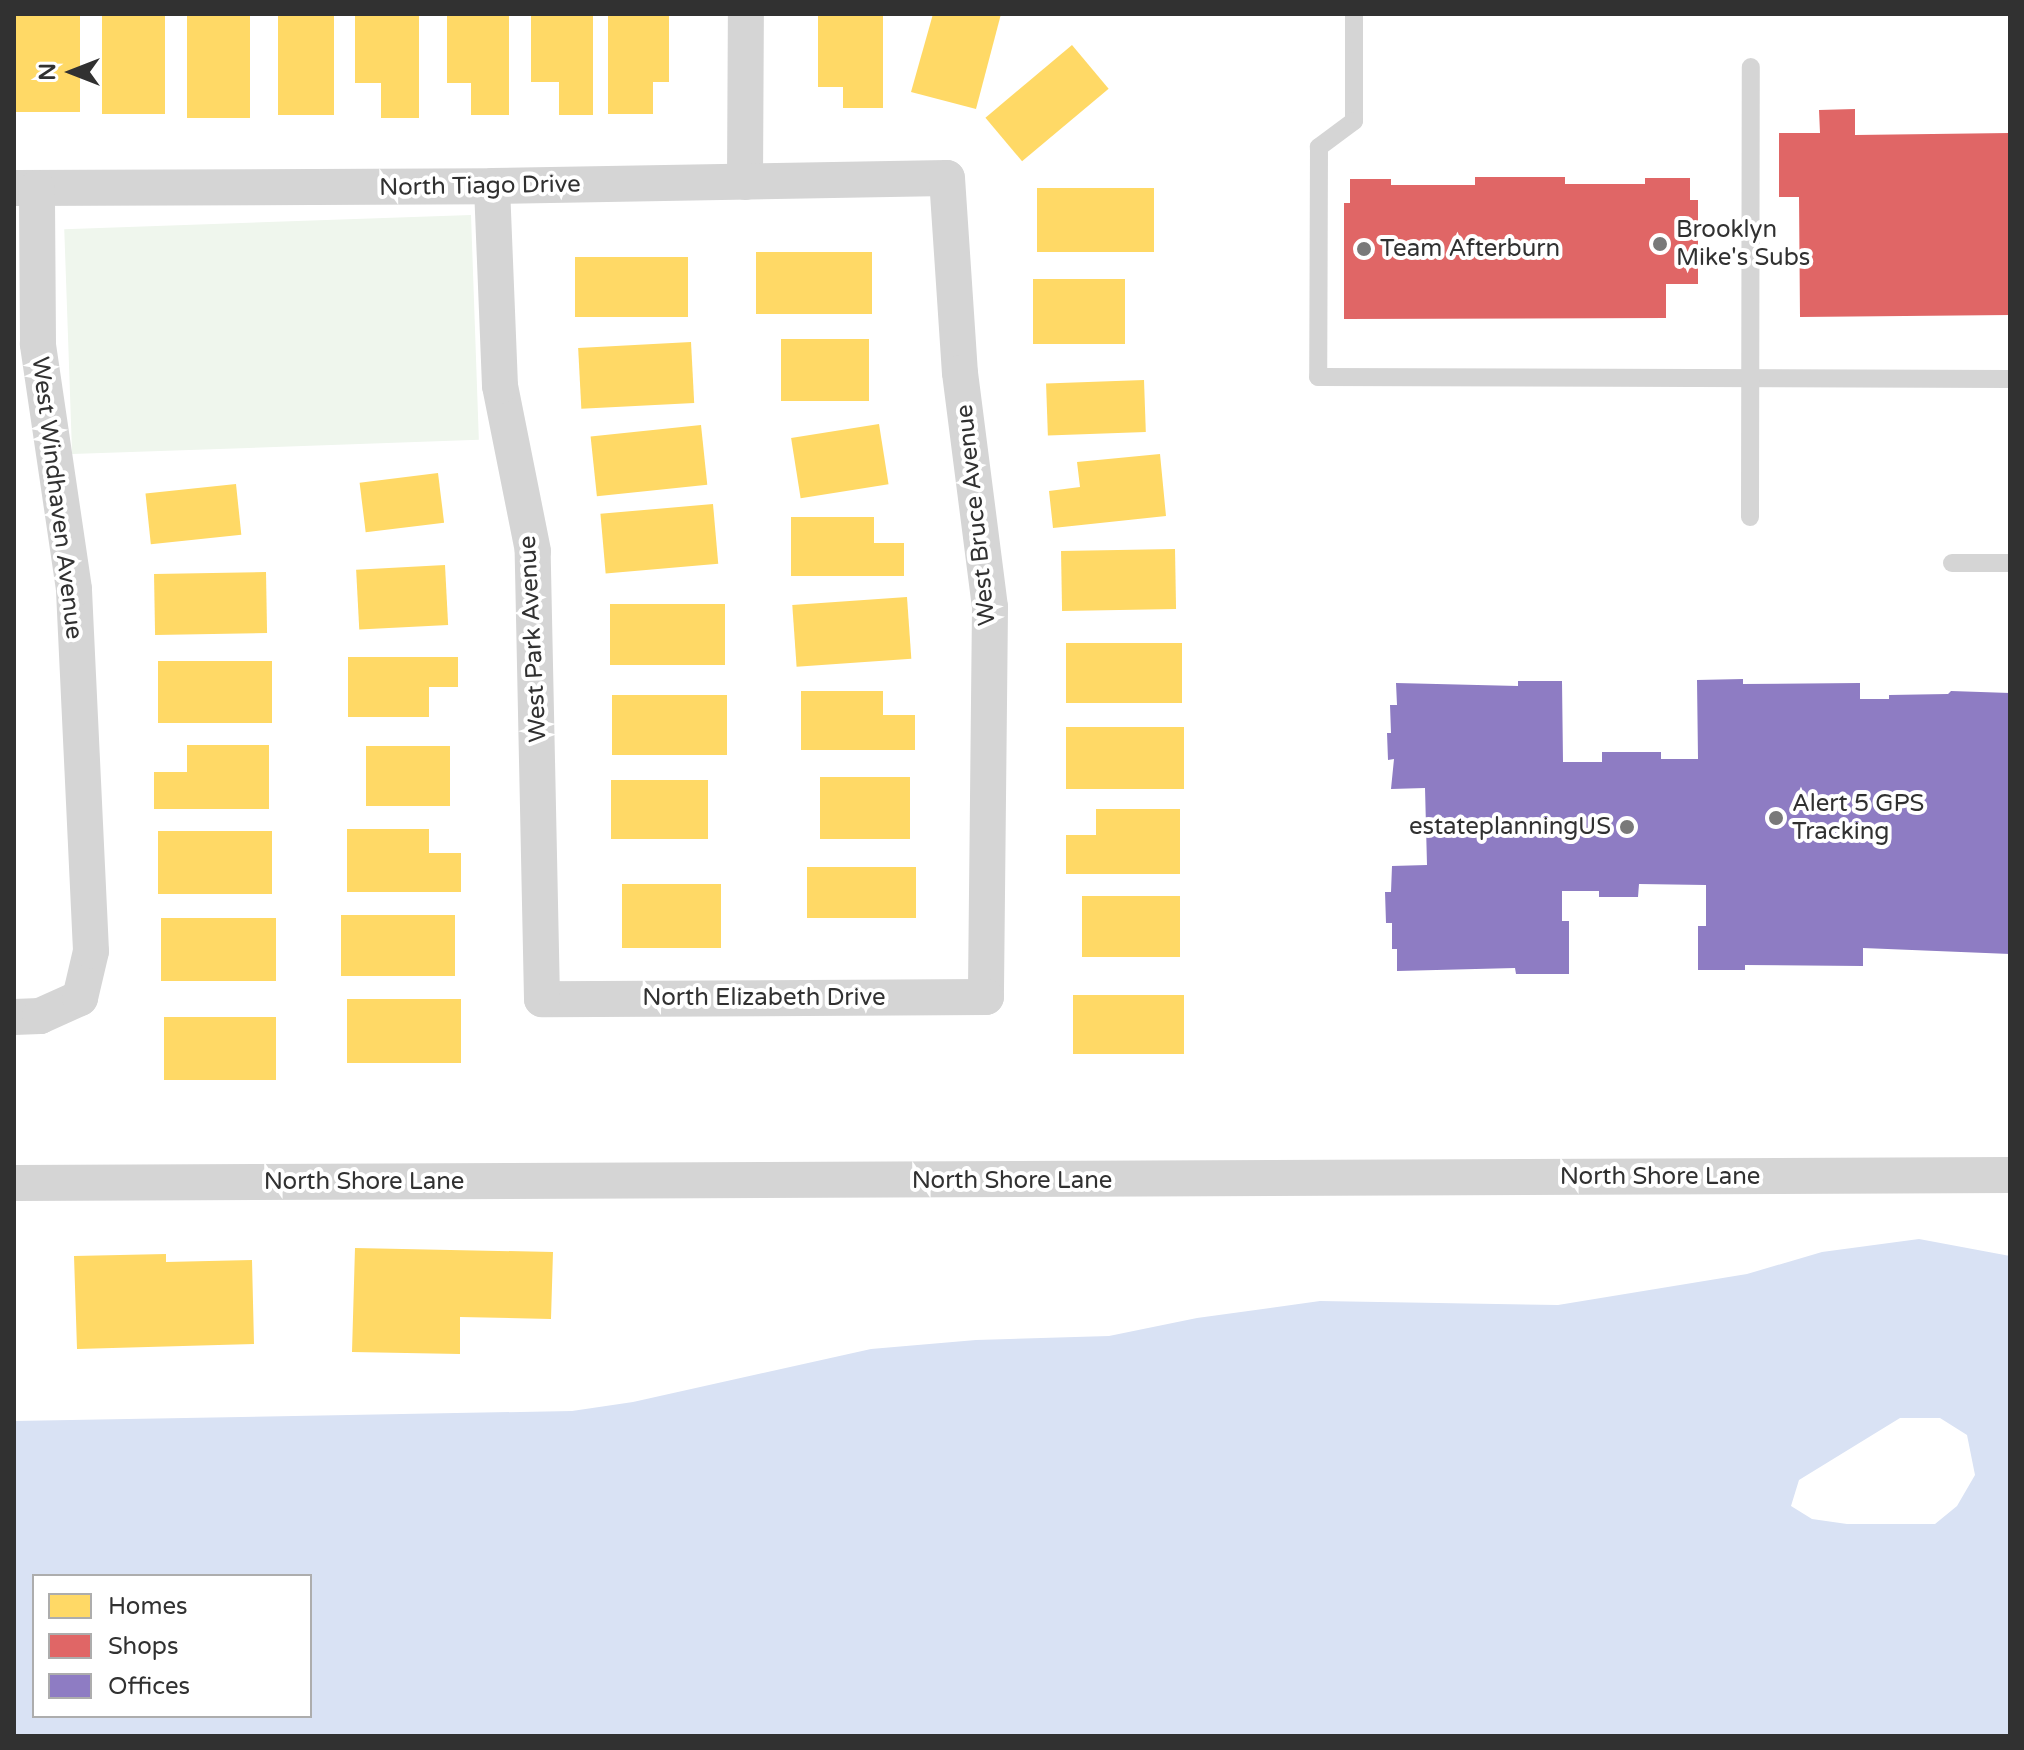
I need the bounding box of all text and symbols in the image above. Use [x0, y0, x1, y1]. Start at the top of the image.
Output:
north arrow [32, 32, 112, 112]
text: N [35, 63, 61, 81]
street label: North Tiago Drive [379, 170, 581, 202]
place label: Brooklyn Mike's Subs [1676, 216, 1810, 272]
place label: Team Afterburn [1380, 235, 1560, 263]
marker: Brooklyn Mike's Subs [1651, 235, 1669, 253]
marker: Team Afterburn [1355, 240, 1373, 258]
street label: West Windhaven Avenue [25, 355, 89, 641]
street label: West Bruce Avenue [950, 403, 1002, 627]
street label: West Park Avenue [513, 535, 553, 743]
place label: Alert 5 GPS Tracking [1792, 790, 1924, 846]
marker: Alert 5 GPS Tracking [1767, 809, 1785, 827]
place label: estateplanningUS [1409, 813, 1611, 841]
marker: estateplanningUS [1618, 818, 1636, 836]
street label: North Elizabeth Drive [642, 984, 886, 1012]
street label: North Shore Lane [1560, 1163, 1760, 1191]
street label: North Shore Lane [912, 1167, 1112, 1195]
street label: North Shore Lane [264, 1168, 464, 1196]
legend [32, 1574, 312, 1718]
text: Homes [108, 1592, 188, 1621]
text: Shops [108, 1632, 178, 1661]
text: Offices [108, 1672, 190, 1701]

